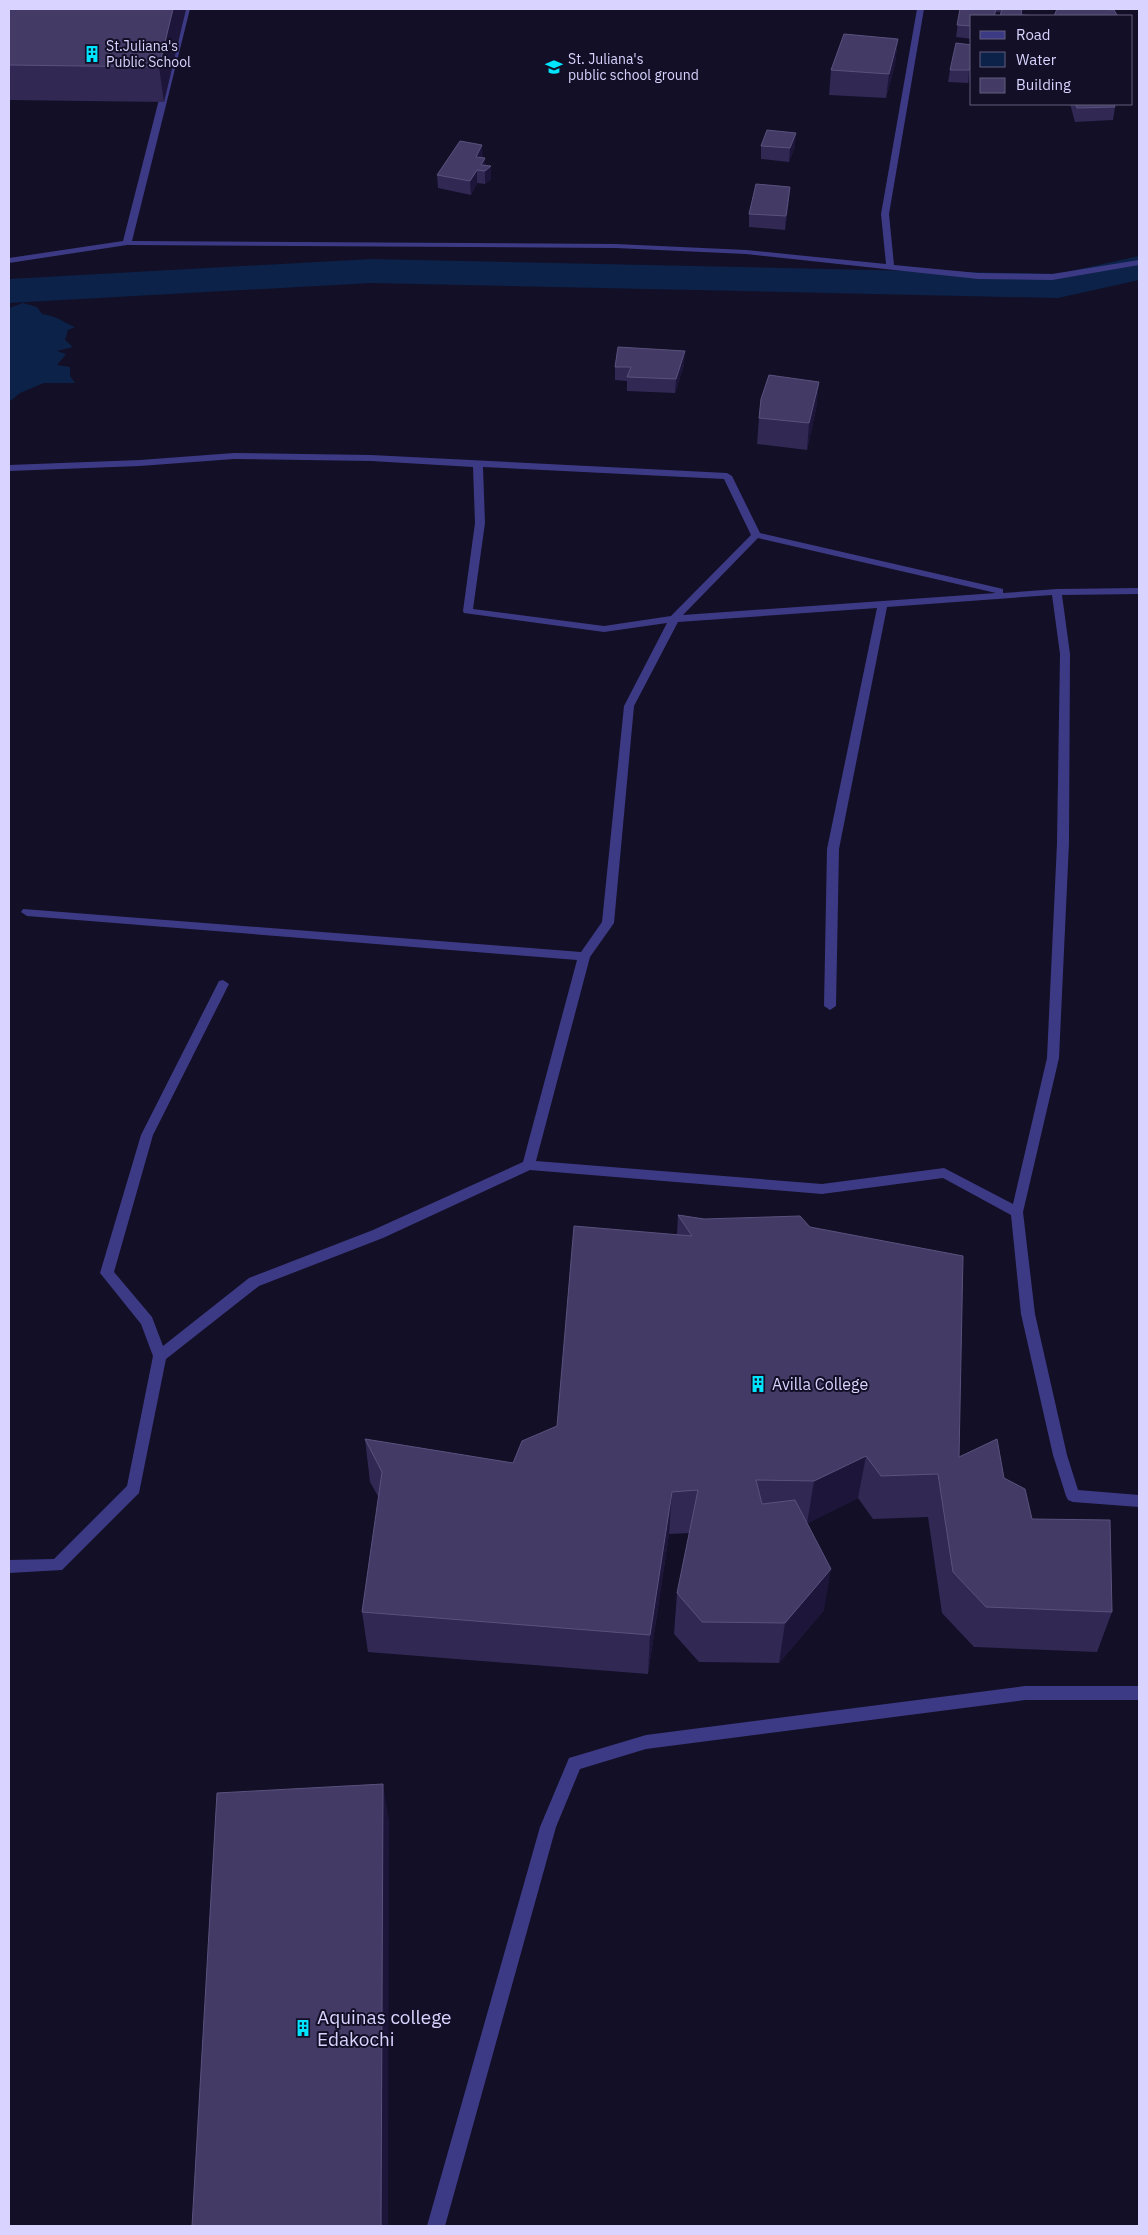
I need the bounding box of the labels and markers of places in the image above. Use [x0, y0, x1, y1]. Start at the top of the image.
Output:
place label: St.Juliana's Public School [106, 37, 191, 71]
building icon: St.Juliana's Public School [82, 44, 102, 64]
place label: St. Juliana's public school ground [568, 50, 699, 84]
school or university icon: St. Juliana's public school ground [544, 57, 564, 77]
building icon: Avilla College [748, 1374, 768, 1394]
place label: Avilla College [772, 1374, 868, 1394]
place label: Aquinas college Edakochi [317, 2005, 452, 2051]
building icon: Aquinas college Edakochi [293, 2018, 313, 2038]

